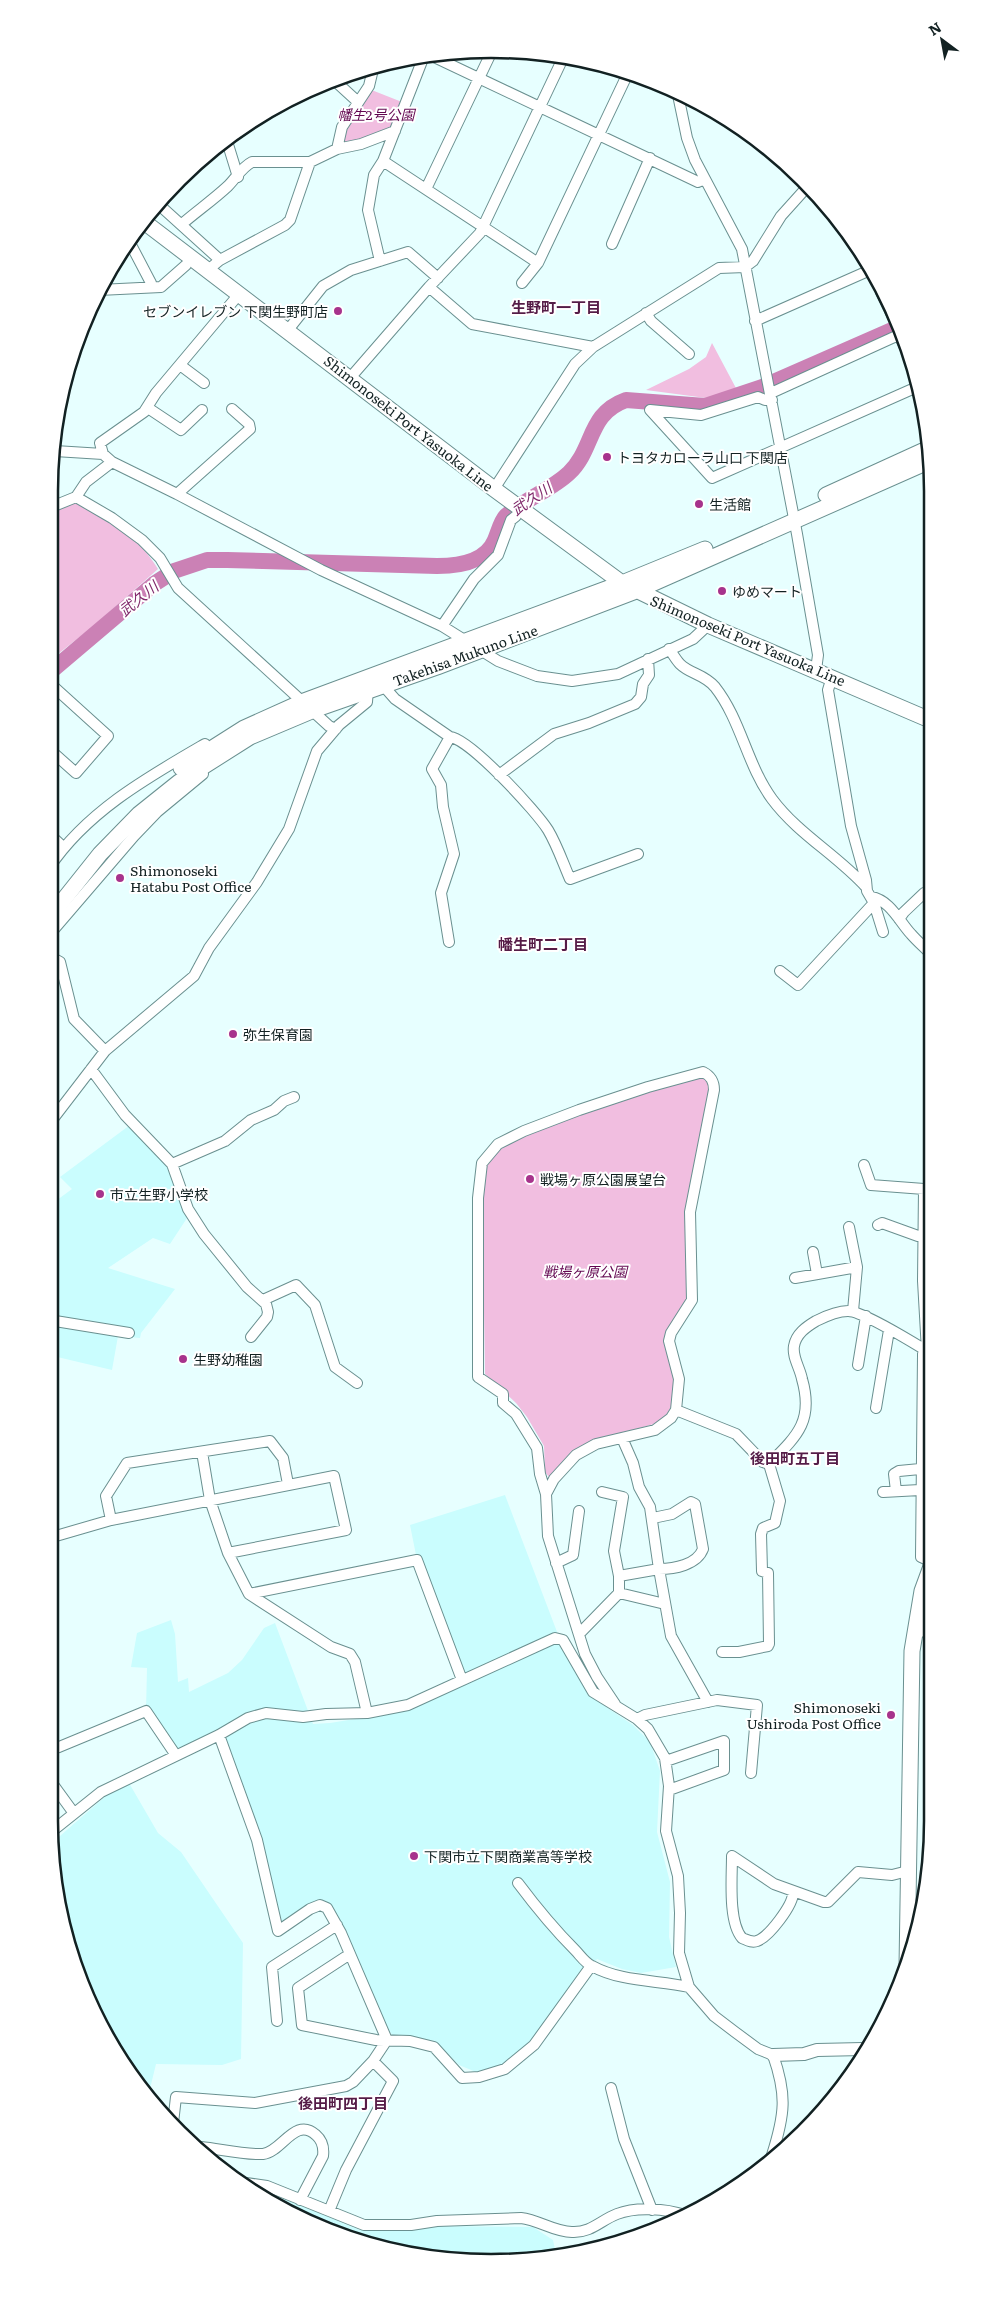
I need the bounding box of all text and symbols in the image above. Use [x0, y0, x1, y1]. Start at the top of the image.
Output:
north arrow [917, 15, 967, 65]
text: N [924, 16, 945, 40]
park label: 幡生2号公園 [337, 104, 417, 124]
district label: 生野町一丁目 [511, 295, 601, 318]
place label: セブンイレブン 下関生野町店 [143, 301, 328, 321]
marker: セブンイレブン 下関生野町店 [332, 305, 344, 317]
street label: Shimonoseki Port Yasuoka Line [320, 350, 498, 496]
place label: トヨタカローラ山口 下関店 [617, 447, 788, 467]
marker: トヨタカローラ山口 下関店 [601, 451, 613, 463]
water label: 武久川 [506, 475, 558, 520]
place label: 生活館 [709, 494, 751, 514]
marker: 生活館 [693, 498, 705, 510]
water label: 武久川 [113, 574, 164, 621]
place label: ゆめマート [732, 581, 802, 601]
marker: ゆめマート [716, 585, 728, 597]
street label: Shimonoseki Port Yasuoka Line [647, 590, 849, 690]
street label: Takehisa Mukuno Line [390, 619, 540, 691]
place label: Shimonoseki Hatabu Post Office [130, 860, 251, 896]
marker: Shimonoseki Hatabu Post Office [114, 872, 126, 884]
district label: 幡生町二丁目 [498, 932, 588, 955]
place label: 弥生保育園 [243, 1024, 313, 1044]
marker: 弥生保育園 [227, 1028, 239, 1040]
place label: 戦場ヶ原公園展望台 [540, 1169, 666, 1189]
marker: 戦場ヶ原公園展望台 [524, 1173, 536, 1185]
place label: 市立生野小学校 [110, 1184, 208, 1204]
marker: 市立生野小学校 [94, 1188, 106, 1200]
park label: 戦場ヶ原公園 [543, 1261, 629, 1281]
place label: 生野幼稚園 [193, 1349, 263, 1369]
marker: 生野幼稚園 [177, 1353, 189, 1365]
district label: 後田町五丁目 [750, 1446, 840, 1469]
place label: Shimonoseki Ushiroda Post Office [747, 1697, 881, 1733]
marker: Shimonoseki Ushiroda Post Office [885, 1709, 897, 1721]
place label: 下関市立下関商業高等学校 [424, 1846, 592, 1866]
marker: 下関市立下関商業高等学校 [408, 1850, 420, 1862]
district label: 後田町四丁目 [298, 2091, 388, 2114]

